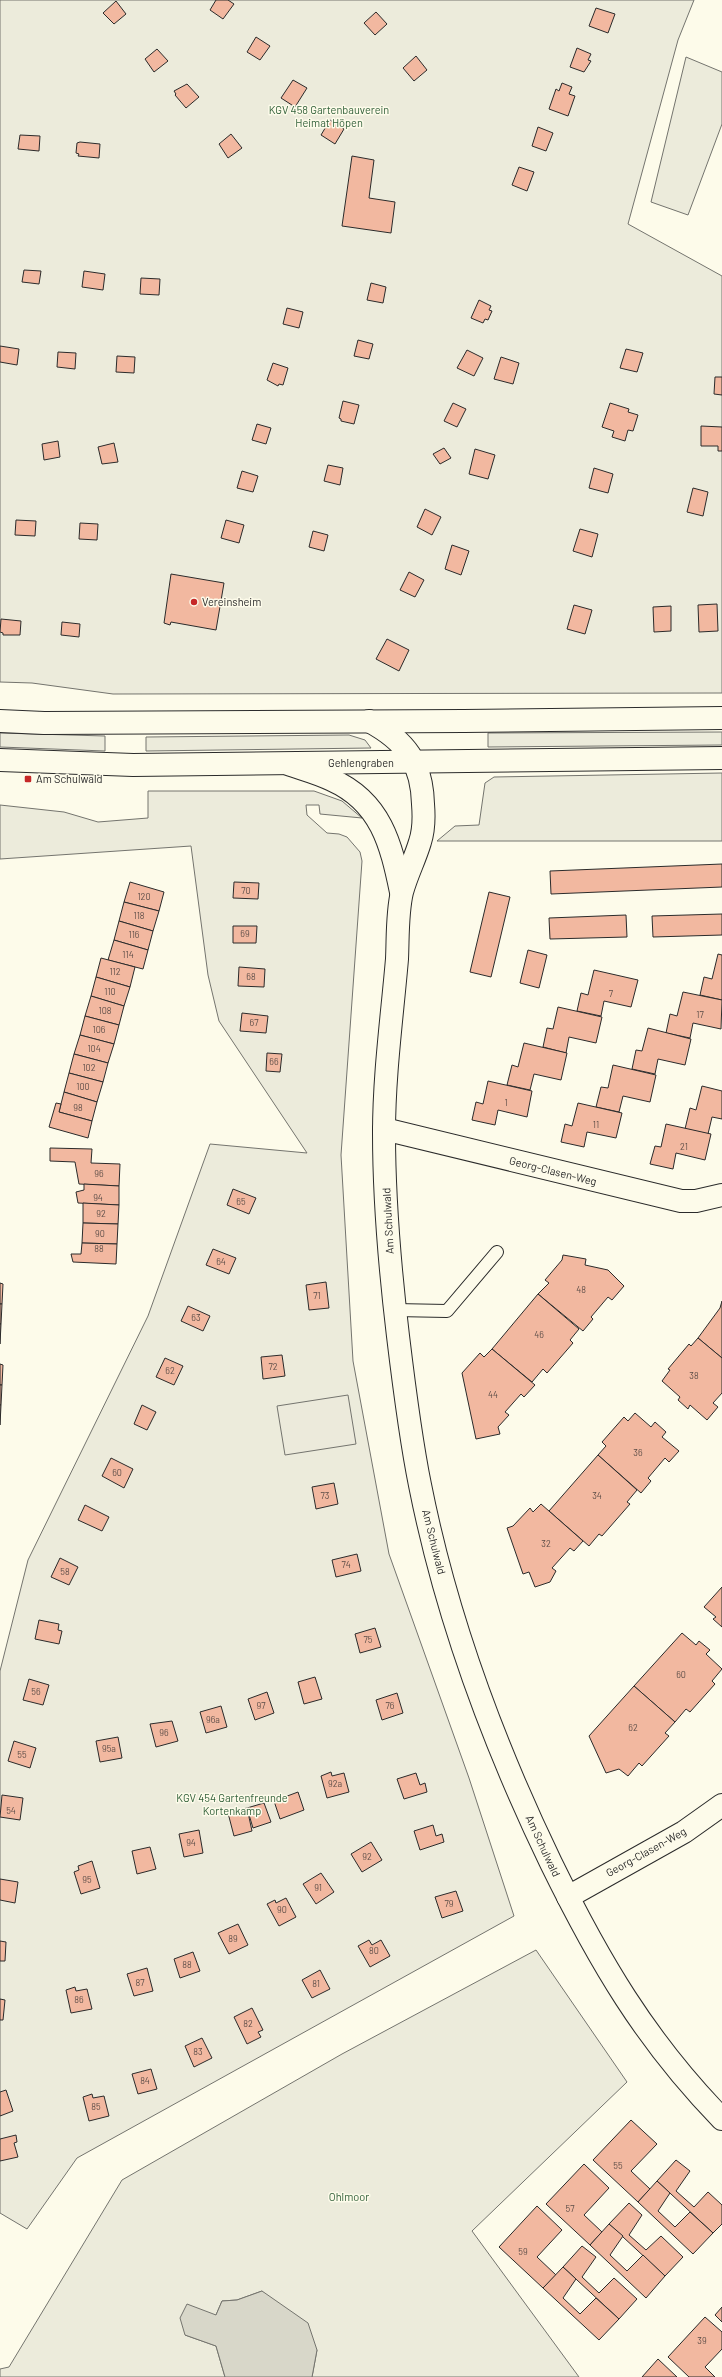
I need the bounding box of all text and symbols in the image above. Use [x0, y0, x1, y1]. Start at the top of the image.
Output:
park label: KGV 458 Gartenbauverein Heimat Höpen [269, 103, 389, 129]
place label: Vereinsheim [202, 595, 261, 608]
marker: Vereinsheim [189, 597, 199, 607]
street label: Gehlengraben [328, 756, 394, 769]
place label: Am Schulwald [36, 772, 102, 785]
marker: Am Schulwald [23, 774, 33, 784]
house number: 70 [241, 885, 251, 896]
house number: 120 [137, 891, 151, 902]
house number: 118 [133, 910, 145, 921]
house number: 69 [240, 928, 250, 939]
house number: 116 [129, 929, 140, 940]
house number: 114 [122, 949, 134, 960]
house number: 112 [109, 966, 121, 977]
house number: 68 [246, 971, 256, 982]
house number: 110 [104, 986, 116, 997]
house number: 7 [609, 988, 614, 999]
house number: 108 [99, 1005, 112, 1016]
house number: 17 [696, 1009, 704, 1020]
house number: 67 [250, 1017, 259, 1028]
house number: 106 [93, 1024, 106, 1035]
house number: 104 [87, 1043, 101, 1054]
house number: 66 [269, 1056, 279, 1067]
house number: 102 [82, 1062, 96, 1073]
house number: 100 [76, 1081, 90, 1092]
house number: 1 [504, 1097, 508, 1108]
house number: 98 [73, 1102, 83, 1113]
house number: 11 [593, 1119, 599, 1130]
house number: 21 [680, 1141, 688, 1152]
street label: Georg-Clasen-Weg [508, 1153, 598, 1188]
house number: 96 [94, 1168, 104, 1179]
street label: Am Schulwald [379, 1188, 396, 1255]
house number: 94 [93, 1192, 103, 1203]
house number: 65 [236, 1196, 246, 1207]
house number: 92 [96, 1208, 106, 1219]
house number: 90 [95, 1228, 105, 1239]
house number: 88 [94, 1243, 104, 1254]
house number: 64 [216, 1256, 226, 1267]
house number: 48 [576, 1284, 586, 1295]
house number: 71 [313, 1290, 321, 1301]
house number: 63 [191, 1312, 201, 1323]
house number: 46 [534, 1329, 544, 1340]
house number: 72 [268, 1361, 278, 1372]
house number: 62 [165, 1365, 175, 1376]
house number: 38 [689, 1370, 699, 1381]
house number: 44 [488, 1389, 498, 1400]
house number: 36 [633, 1447, 643, 1458]
house number: 60 [112, 1467, 122, 1478]
house number: 73 [321, 1490, 330, 1501]
house number: 34 [592, 1490, 602, 1501]
street label: Am Schulwald [420, 1508, 449, 1576]
house number: 32 [541, 1538, 551, 1549]
house number: 74 [341, 1559, 351, 1570]
house number: 58 [60, 1566, 70, 1577]
house number: 75 [364, 1634, 373, 1645]
house number: 60 [676, 1669, 686, 1680]
house number: 56 [31, 1686, 41, 1697]
house number: 97 [257, 1700, 266, 1711]
house number: 76 [386, 1700, 395, 1711]
house number: 96a [206, 1714, 220, 1725]
house number: 62 [628, 1722, 638, 1733]
house number: 96 [159, 1727, 169, 1738]
house number: 95a [102, 1743, 116, 1754]
house number: 55 [17, 1749, 27, 1760]
house number: 92a [328, 1778, 342, 1789]
park label: KGV 454 Gartenfreunde Kortenkamp [176, 1791, 288, 1817]
house number: 54 [6, 1805, 16, 1816]
street label: Am Schulwald [524, 1813, 563, 1879]
street label: Georg-Clasen-Weg [603, 1824, 688, 1879]
house number: 94 [186, 1837, 196, 1848]
house number: 92 [362, 1851, 372, 1862]
house number: 95 [82, 1874, 92, 1885]
house number: 91 [314, 1882, 322, 1893]
house number: 79 [445, 1898, 454, 1909]
house number: 90 [277, 1904, 287, 1915]
house number: 89 [228, 1933, 238, 1944]
house number: 80 [369, 1945, 379, 1956]
house number: 88 [182, 1959, 192, 1970]
house number: 87 [136, 1977, 145, 1988]
house number: 81 [312, 1978, 320, 1989]
house number: 86 [74, 1994, 84, 2005]
house number: 82 [243, 2018, 253, 2029]
house number: 83 [193, 2046, 203, 2057]
house number: 84 [140, 2075, 150, 2086]
house number: 85 [91, 2101, 101, 2112]
house number: 55 [613, 2160, 623, 2171]
park label: Ohlmoor [329, 2190, 369, 2203]
house number: 57 [566, 2203, 575, 2214]
house number: 59 [518, 2246, 528, 2257]
house number: 39 [697, 2335, 707, 2346]

